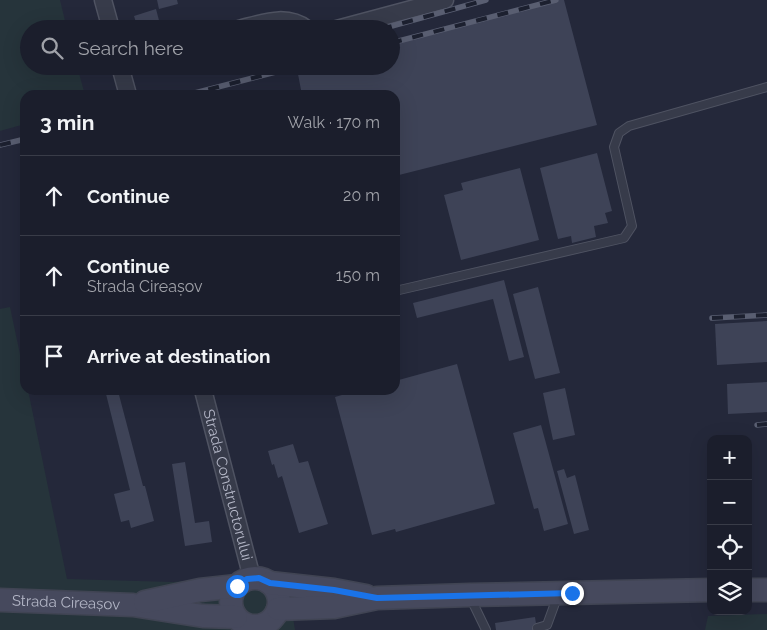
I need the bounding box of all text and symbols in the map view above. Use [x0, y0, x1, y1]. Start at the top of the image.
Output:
search box [20, 20, 400, 75]
icon: search [38, 34, 66, 62]
text: Search here [78, 37, 184, 59]
text: 3 min [40, 110, 94, 135]
text: Walk · 170 m [288, 113, 380, 132]
icon: ahead [40, 182, 68, 210]
text: Continue [87, 185, 170, 207]
text: 20 m [343, 186, 380, 205]
text: Continue [87, 255, 170, 277]
icon: ahead [40, 262, 68, 290]
text: 150 m [336, 266, 380, 285]
text: Strada Cireașov [87, 277, 202, 296]
icon: arrive [40, 342, 68, 370]
text: Arrive at destination [87, 345, 271, 367]
street label: Strada Constructorului [199, 407, 256, 562]
map controls [707, 435, 752, 615]
button: + [707, 435, 752, 480]
button: − [707, 480, 752, 525]
button: locate [707, 525, 752, 570]
button: layers [707, 570, 752, 615]
route start [226, 575, 249, 598]
route end [561, 582, 584, 605]
street label: Strada Cireașov [11, 591, 120, 614]

